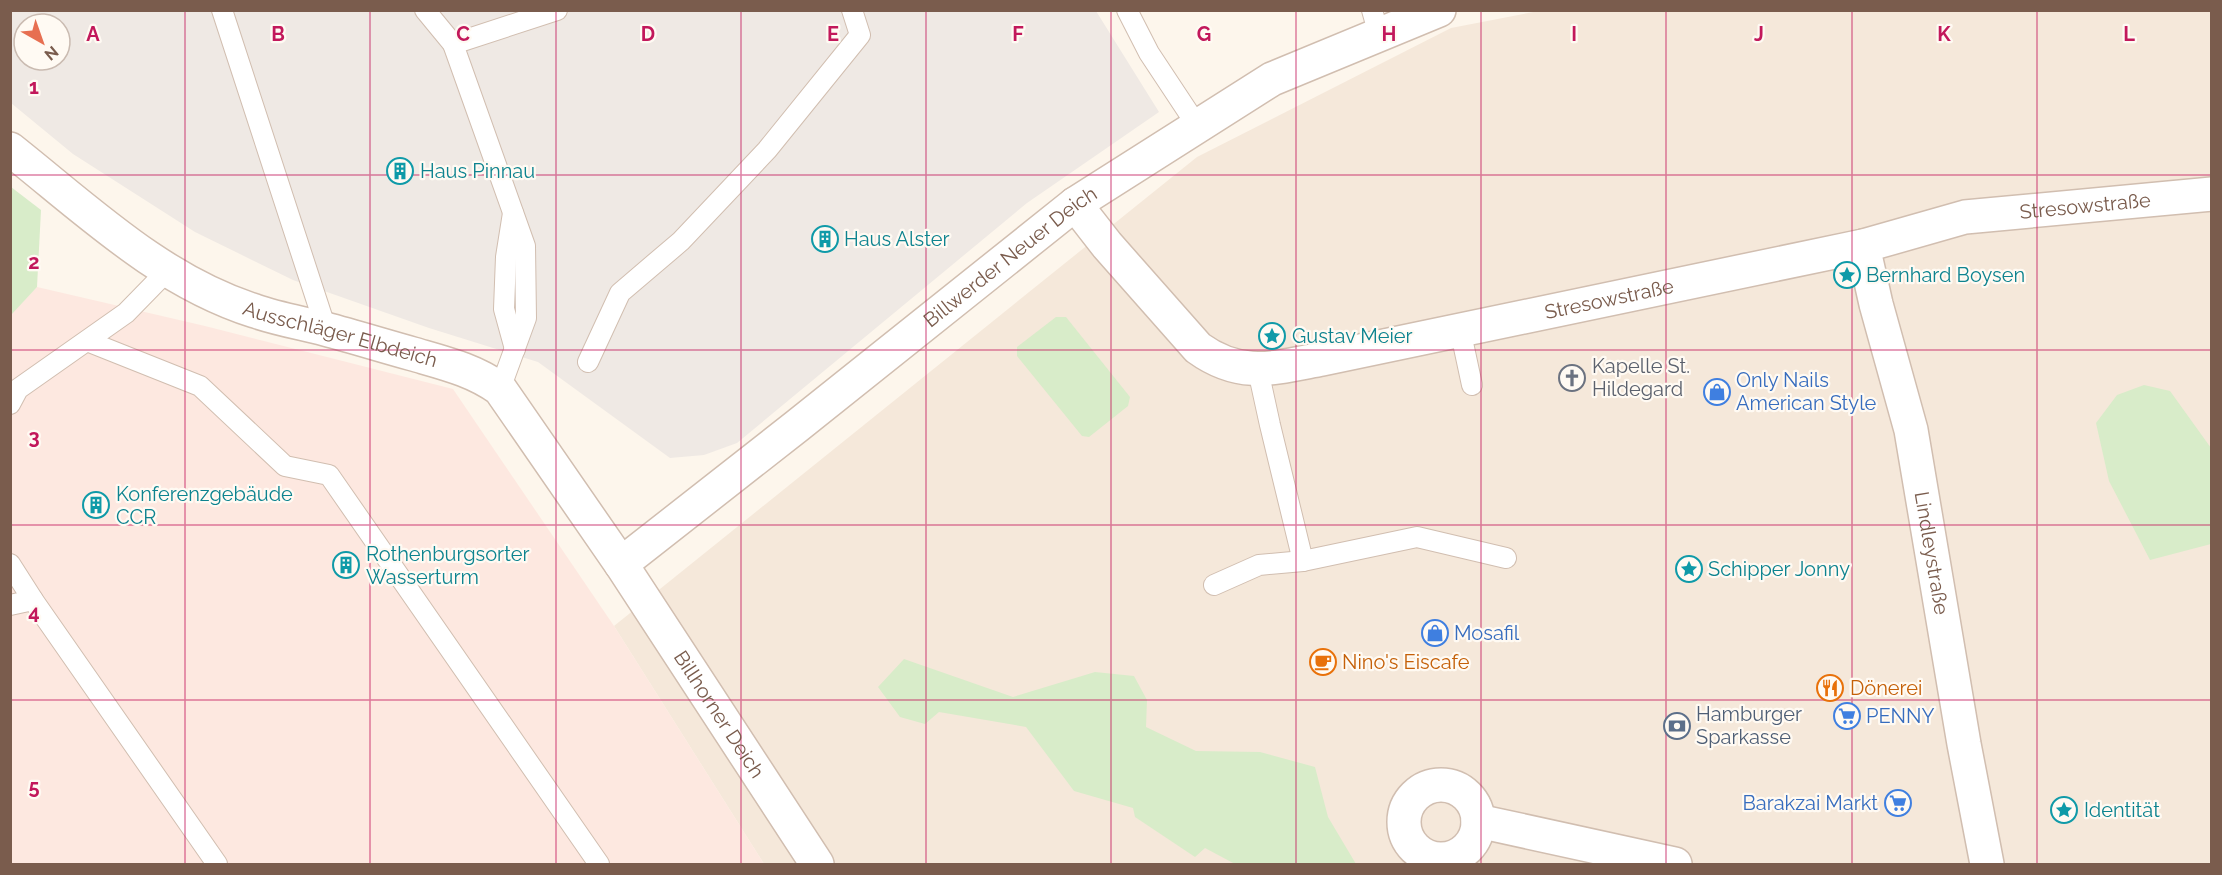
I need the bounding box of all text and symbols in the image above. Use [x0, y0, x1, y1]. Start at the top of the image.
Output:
north arrow [12, 12, 72, 72]
text: A [86, 22, 100, 46]
text: B [271, 22, 285, 46]
text: C [456, 22, 470, 46]
text: D [641, 22, 655, 46]
text: E [827, 22, 839, 46]
text: F [1012, 22, 1024, 46]
text: G [1197, 22, 1211, 46]
text: H [1382, 22, 1396, 46]
text: I [1571, 22, 1577, 46]
text: J [1754, 22, 1764, 46]
text: K [1937, 22, 1951, 46]
text: L [2123, 22, 2135, 46]
text: N [41, 42, 62, 64]
text: 1 [29, 75, 39, 99]
building icon: Haus Pinnau [385, 156, 415, 186]
place label: Haus Pinnau [420, 159, 535, 183]
street label: Billwerder Neuer Deich [919, 181, 1101, 332]
street label: Stresowstraße [2018, 188, 2152, 224]
building icon: Haus Alster [810, 224, 840, 254]
place label: Haus Alster [844, 227, 950, 251]
text: 2 [28, 250, 40, 274]
place icon: Bernhard Boysen [1832, 260, 1862, 290]
place label: Bernhard Boysen [1866, 263, 2025, 287]
street label: Stresowstraße [1542, 274, 1676, 324]
street label: Ausschläger Elbdeich [240, 296, 440, 372]
place icon: Gustav Meier [1257, 321, 1287, 351]
place label: Gustav Meier [1292, 324, 1413, 348]
place label: Kapelle St. Hildegard [1592, 354, 1690, 401]
church icon: Kapelle St. Hildegard [1557, 363, 1587, 393]
place label: Only Nails American Style [1736, 368, 1877, 415]
shop icon: Only Nails American Style [1702, 377, 1732, 407]
text: 3 [28, 425, 40, 449]
place label: Konferenzgebäude CCR [116, 482, 293, 529]
building icon: Konferenzgebäude CCR [81, 490, 111, 520]
street label: Lindleystraße [1910, 490, 1954, 617]
place label: Rothenburgsorter Wasserturm [366, 542, 529, 589]
building icon: Rothenburgsorter Wasserturm [331, 550, 361, 580]
place icon: Schipper Jonny [1674, 554, 1704, 584]
place label: Schipper Jonny [1708, 557, 1850, 581]
text: 4 [28, 600, 40, 624]
shop icon: Mosafil [1420, 618, 1450, 648]
place label: Mosafil [1454, 621, 1520, 645]
street label: Billhorner Deich [669, 646, 770, 783]
cafe icon: Nino's Eiscafe [1308, 647, 1338, 677]
place label: Nino's Eiscafe [1342, 650, 1470, 674]
restaurant icon: Dönerei [1815, 673, 1845, 703]
place label: Dönerei [1850, 676, 1922, 700]
supermarket icon: PENNY [1832, 701, 1862, 731]
place label: Hamburger Sparkasse [1696, 702, 1802, 749]
place label: PENNY [1866, 704, 1935, 728]
bank icon: Hamburger Sparkasse [1662, 711, 1692, 741]
text: 5 [28, 775, 40, 799]
supermarket icon: Barakzai Markt [1883, 788, 1913, 818]
place label: Barakzai Markt [1742, 791, 1878, 815]
place icon: Identität [2049, 795, 2079, 825]
place label: Identität [2084, 798, 2160, 822]

